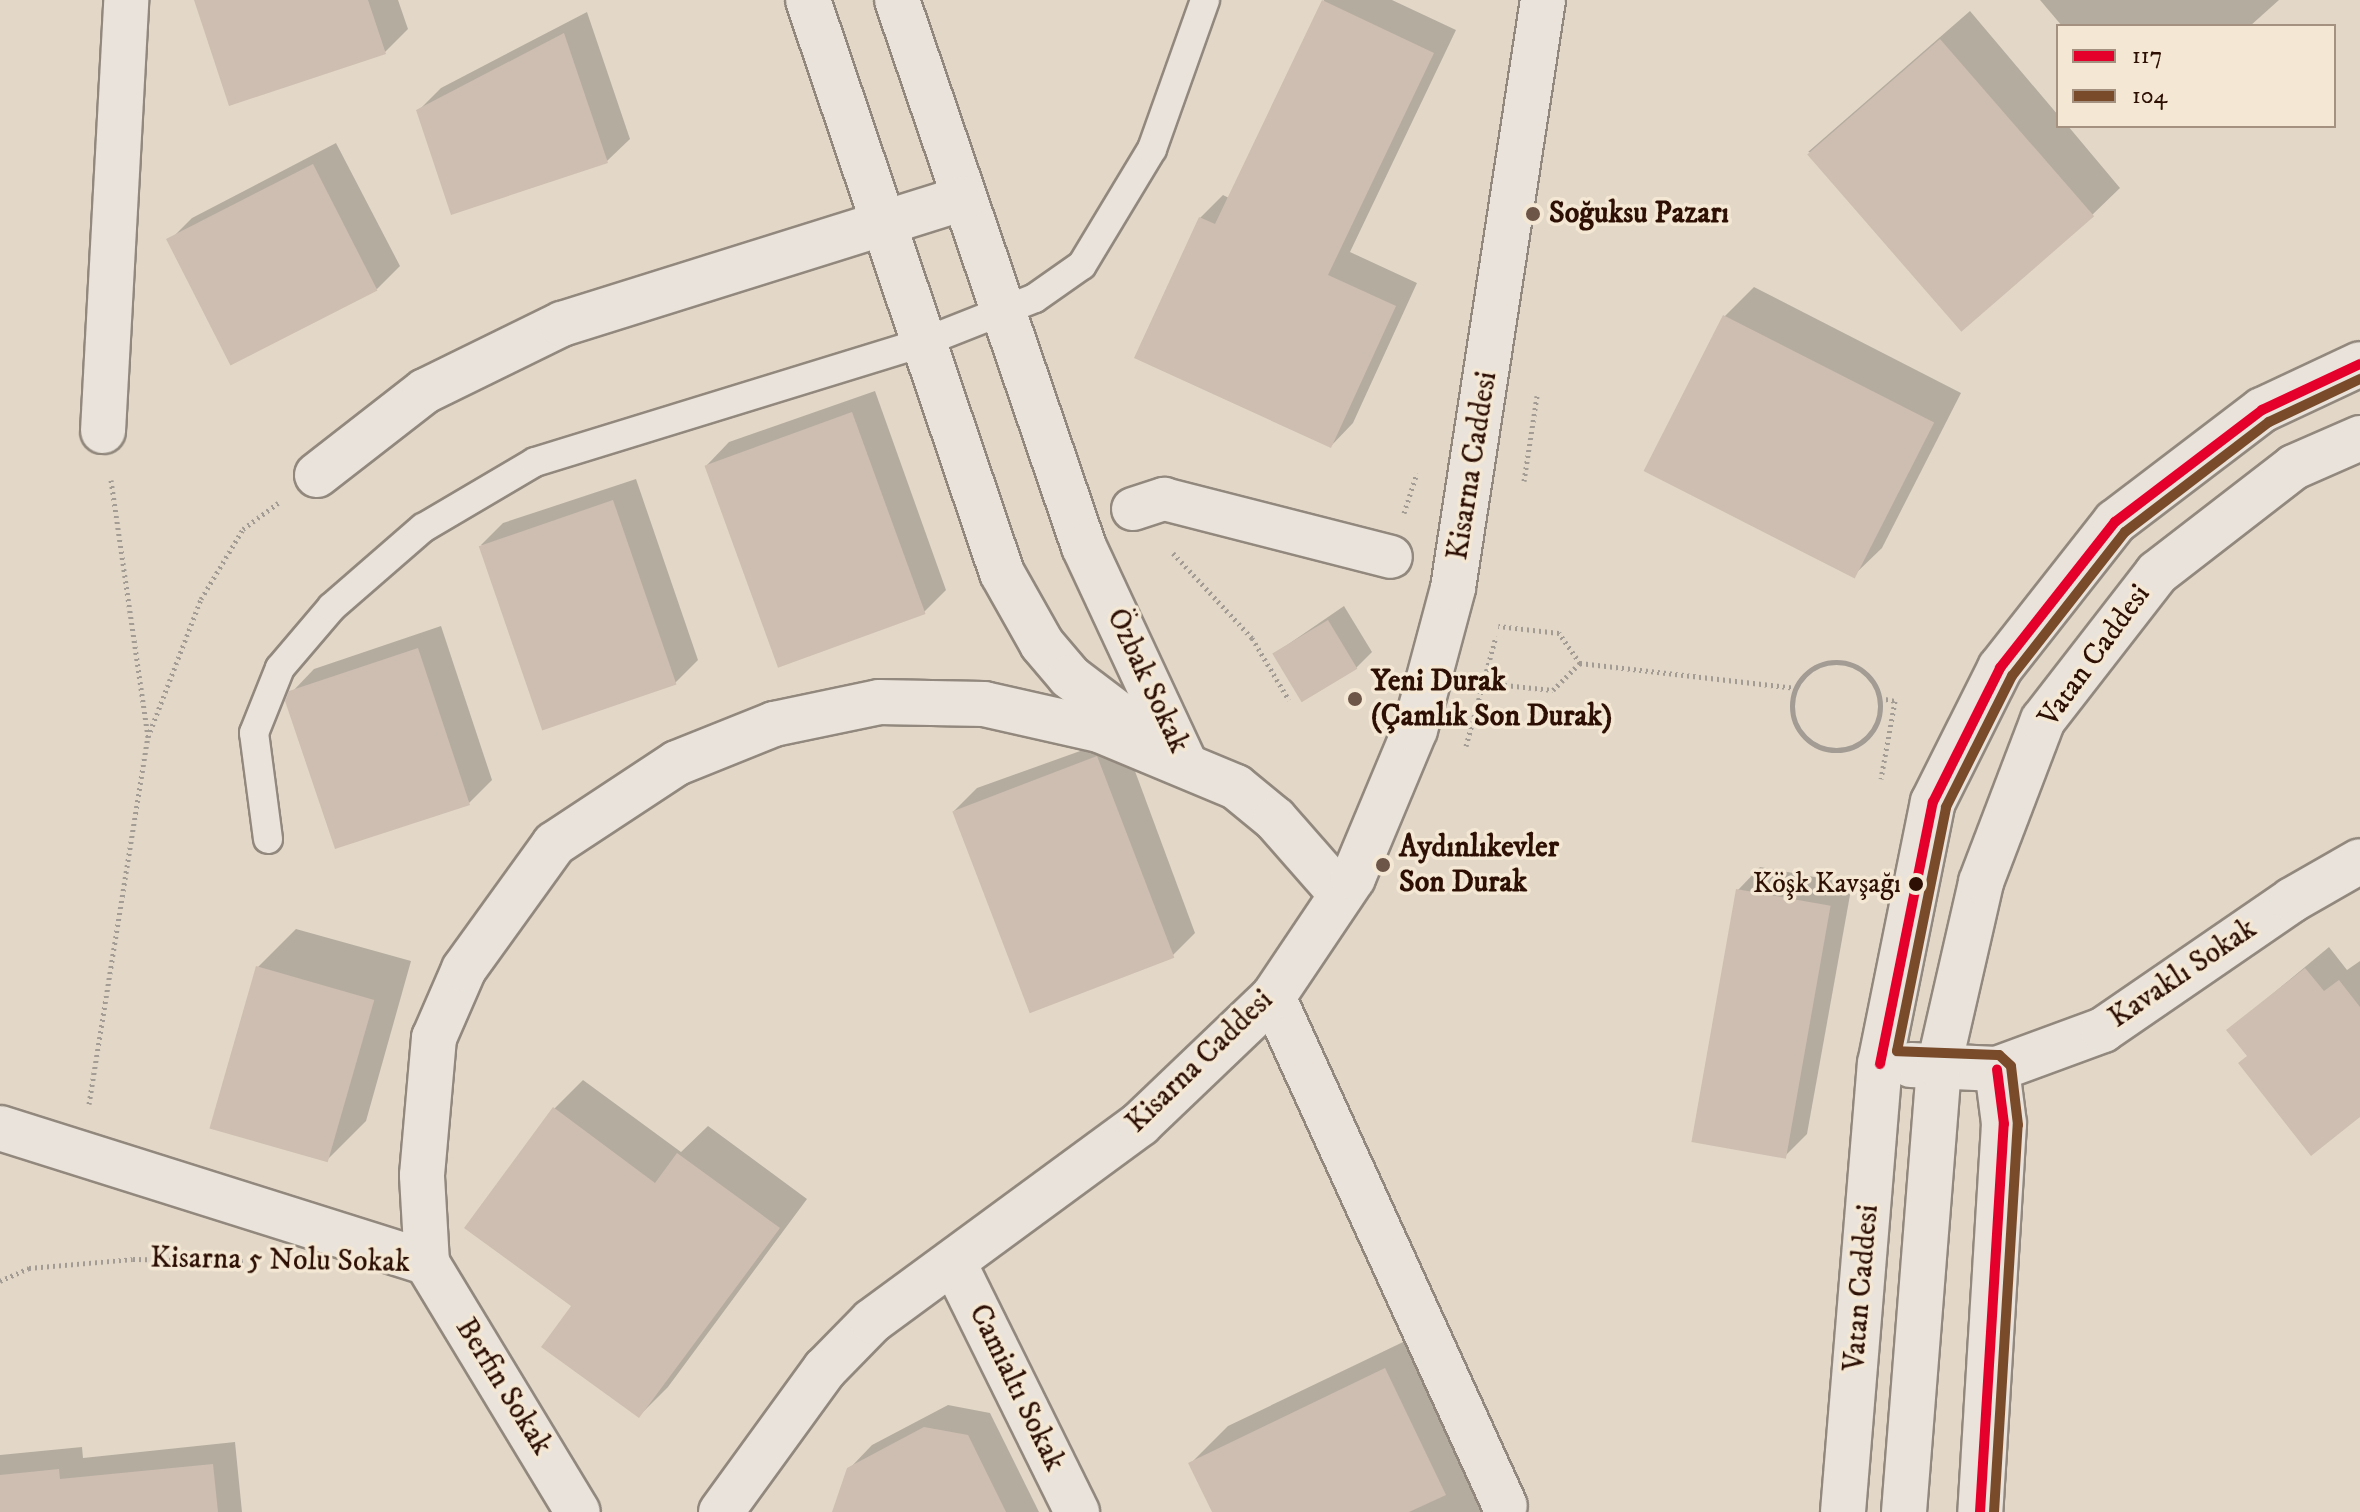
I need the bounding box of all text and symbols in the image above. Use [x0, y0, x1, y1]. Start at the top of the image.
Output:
legend [2056, 24, 2336, 128]
text: 117 [2132, 41, 2162, 71]
text: 104 [2132, 81, 2167, 111]
place label: Soğuksu Pazarı [1549, 196, 1729, 232]
marker: Soğuksu Pazarı [1524, 205, 1542, 223]
street label: Kisarna Caddesi [1440, 369, 1506, 563]
street label: Vatan Caddesi [2031, 578, 2159, 734]
street label: Özbak Sokak [1098, 603, 1196, 759]
place label: Yeni Durak (Çamlık Son Durak) [1371, 664, 1612, 734]
marker: Yeni Durak (Çamlık Son Durak) [1346, 690, 1364, 708]
place label: Aydınlıkevler Son Durak [1399, 830, 1559, 900]
marker: Aydınlıkevler Son Durak [1374, 856, 1392, 874]
place label: Köşk Kavşağı [1753, 867, 1901, 901]
marker: Köşk Kavşağı [1908, 876, 1924, 892]
street label: Kavaklı Sokak [2102, 911, 2264, 1037]
street label: Kisarna Caddesi [1119, 983, 1281, 1141]
street label: Vatan Caddesi [1837, 1203, 1887, 1373]
street label: Kisarna 5 Nolu Sokak [150, 1241, 410, 1281]
street label: Camialtı Sokak [960, 1299, 1072, 1477]
street label: Berfin Sokak [447, 1312, 559, 1462]

